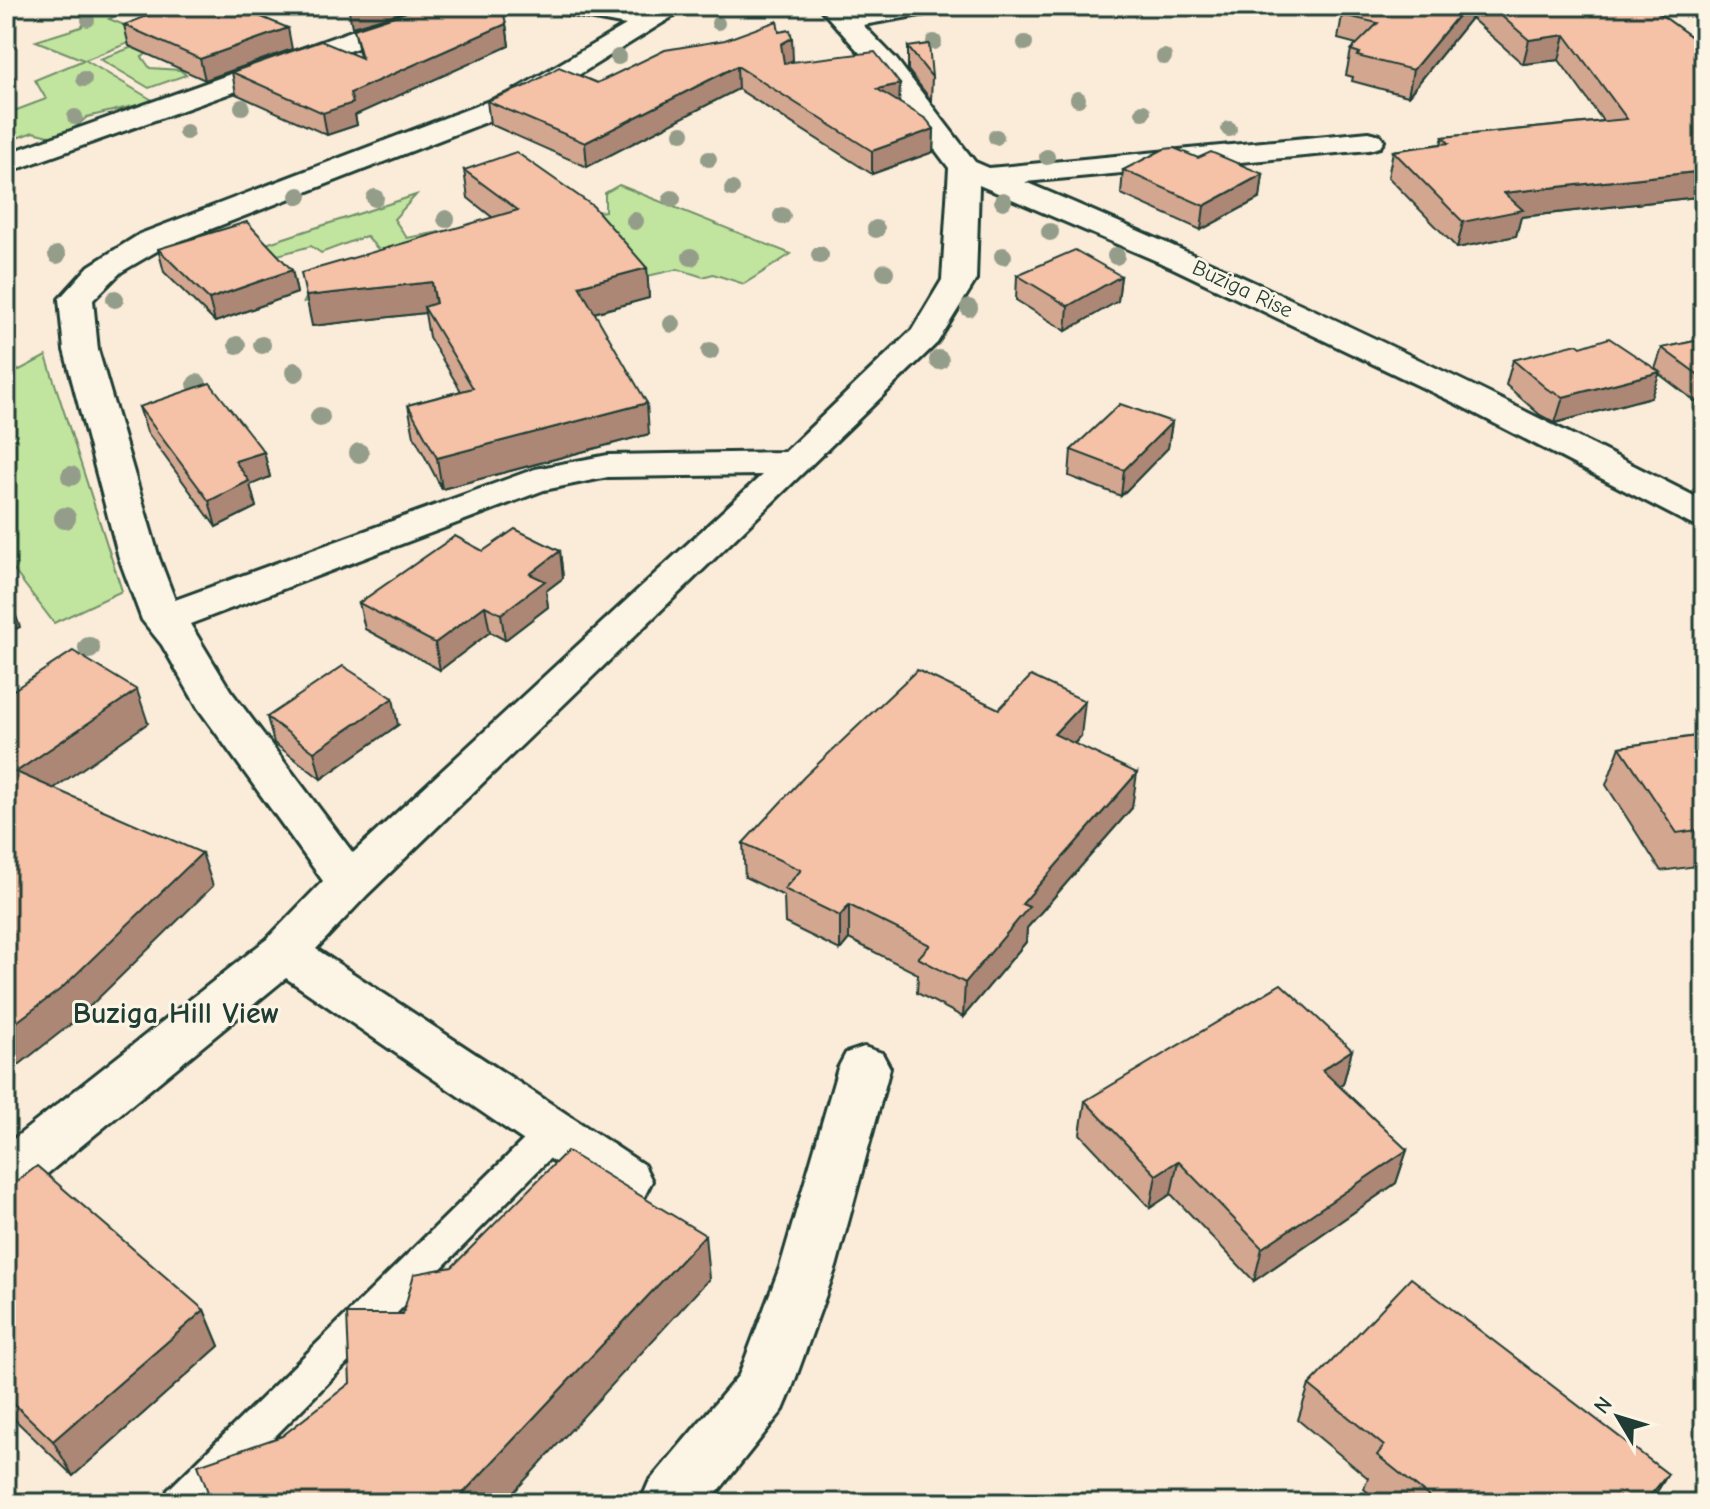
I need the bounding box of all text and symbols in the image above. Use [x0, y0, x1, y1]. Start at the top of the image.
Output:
street label: Buziga Rise [1188, 254, 1297, 324]
district label: Buziga Hill View [73, 996, 279, 1031]
north arrow [1578, 1377, 1658, 1457]
text: N [1588, 1392, 1618, 1419]

